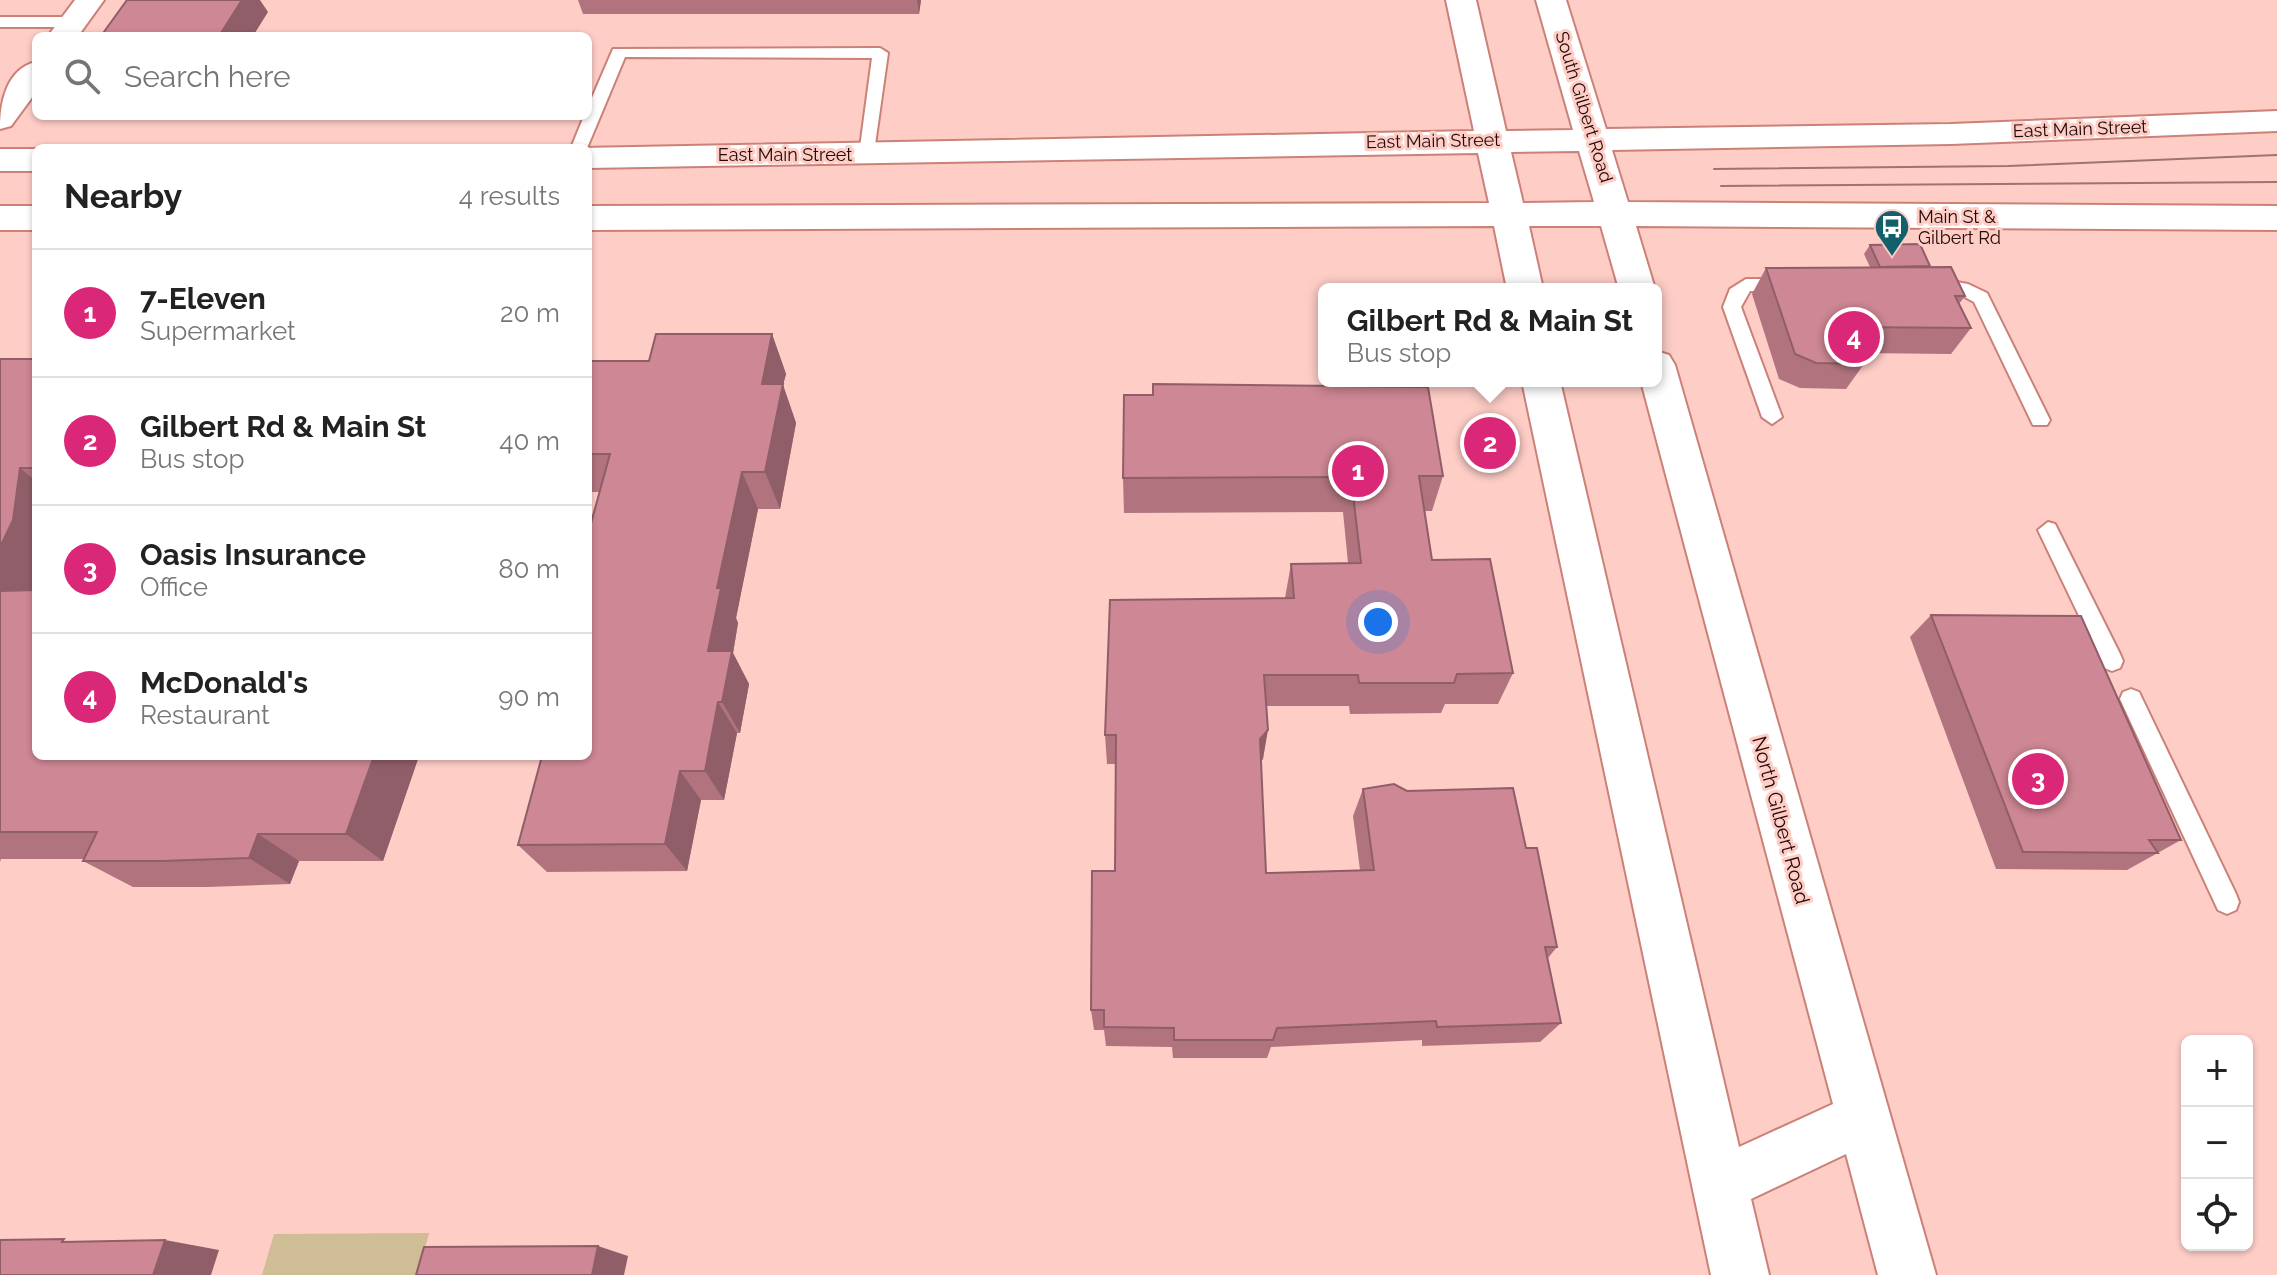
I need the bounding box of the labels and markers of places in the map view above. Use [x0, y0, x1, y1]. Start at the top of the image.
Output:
place label: Main St & Gilbert Rd [1918, 206, 2001, 248]
bus stop icon: Main St & Gilbert Rd [1873, 208, 1911, 258]
pin: 4 [1828, 307, 1880, 367]
pin: 2 [1464, 413, 1516, 473]
pin: 1 [1332, 441, 1384, 501]
pin: 3 [2012, 749, 2064, 809]

